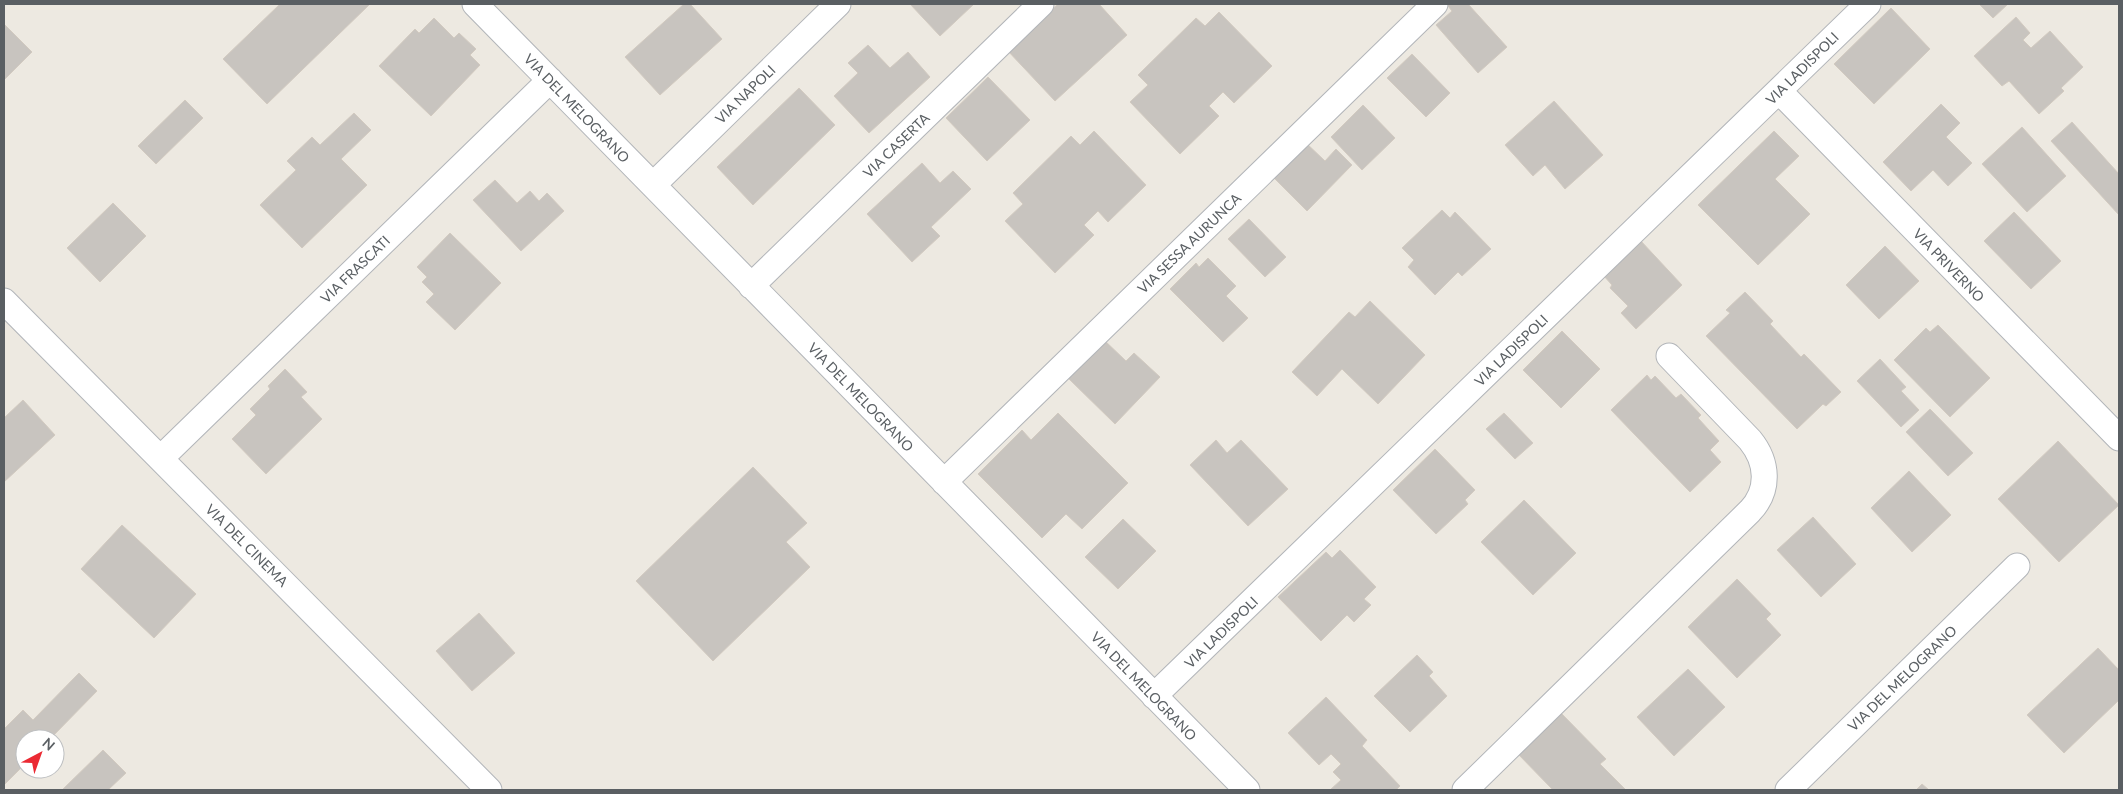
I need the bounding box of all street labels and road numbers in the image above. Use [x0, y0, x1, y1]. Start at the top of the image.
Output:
street label: VIA LADISPOLI [1762, 28, 1842, 108]
street label: VIA DEL MELOGRANO [521, 50, 633, 166]
street label: VIA NAPOLI [711, 61, 779, 127]
street label: VIA CASERTA [859, 109, 933, 181]
street label: VIA SESSA AURUNCA [1134, 189, 1245, 297]
street label: VIA PRIVERNO [1910, 225, 1988, 305]
street label: VIA FRASCATI [317, 232, 393, 306]
street label: VIA LADISPOLI [1471, 311, 1551, 389]
street label: VIA DEL MELOGRANO [805, 339, 917, 455]
street label: VIA DEL CINEMA [202, 500, 292, 590]
street label: VIA LADISPOLI [1181, 593, 1261, 671]
street label: VIA DEL MELOGRANO [1844, 622, 1960, 734]
street label: VIA DEL MELOGRANO [1088, 628, 1200, 744]

